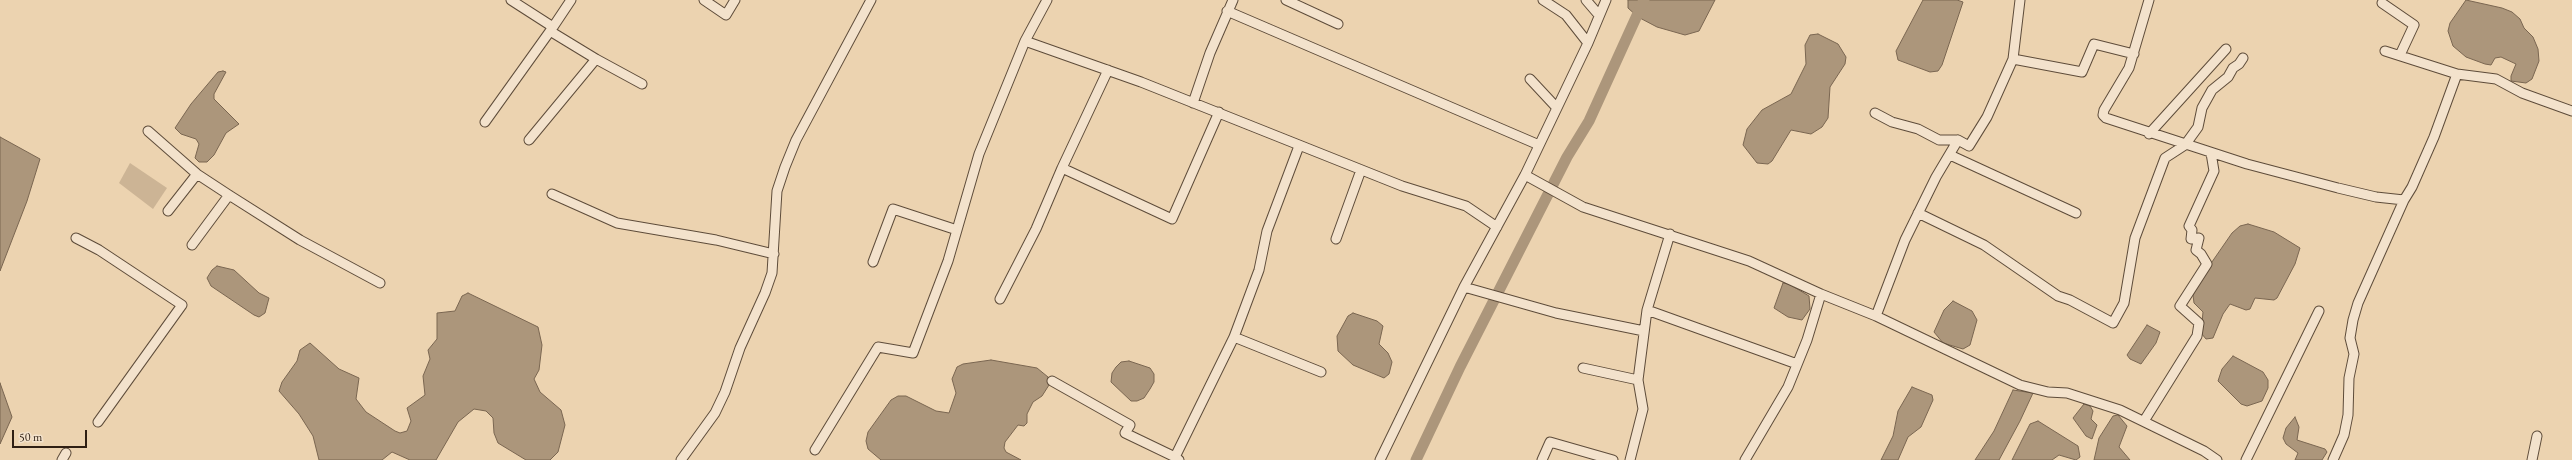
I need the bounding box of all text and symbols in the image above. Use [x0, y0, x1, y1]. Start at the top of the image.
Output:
scale bar [14, 422, 89, 448]
text: 50 m [19, 429, 42, 445]

